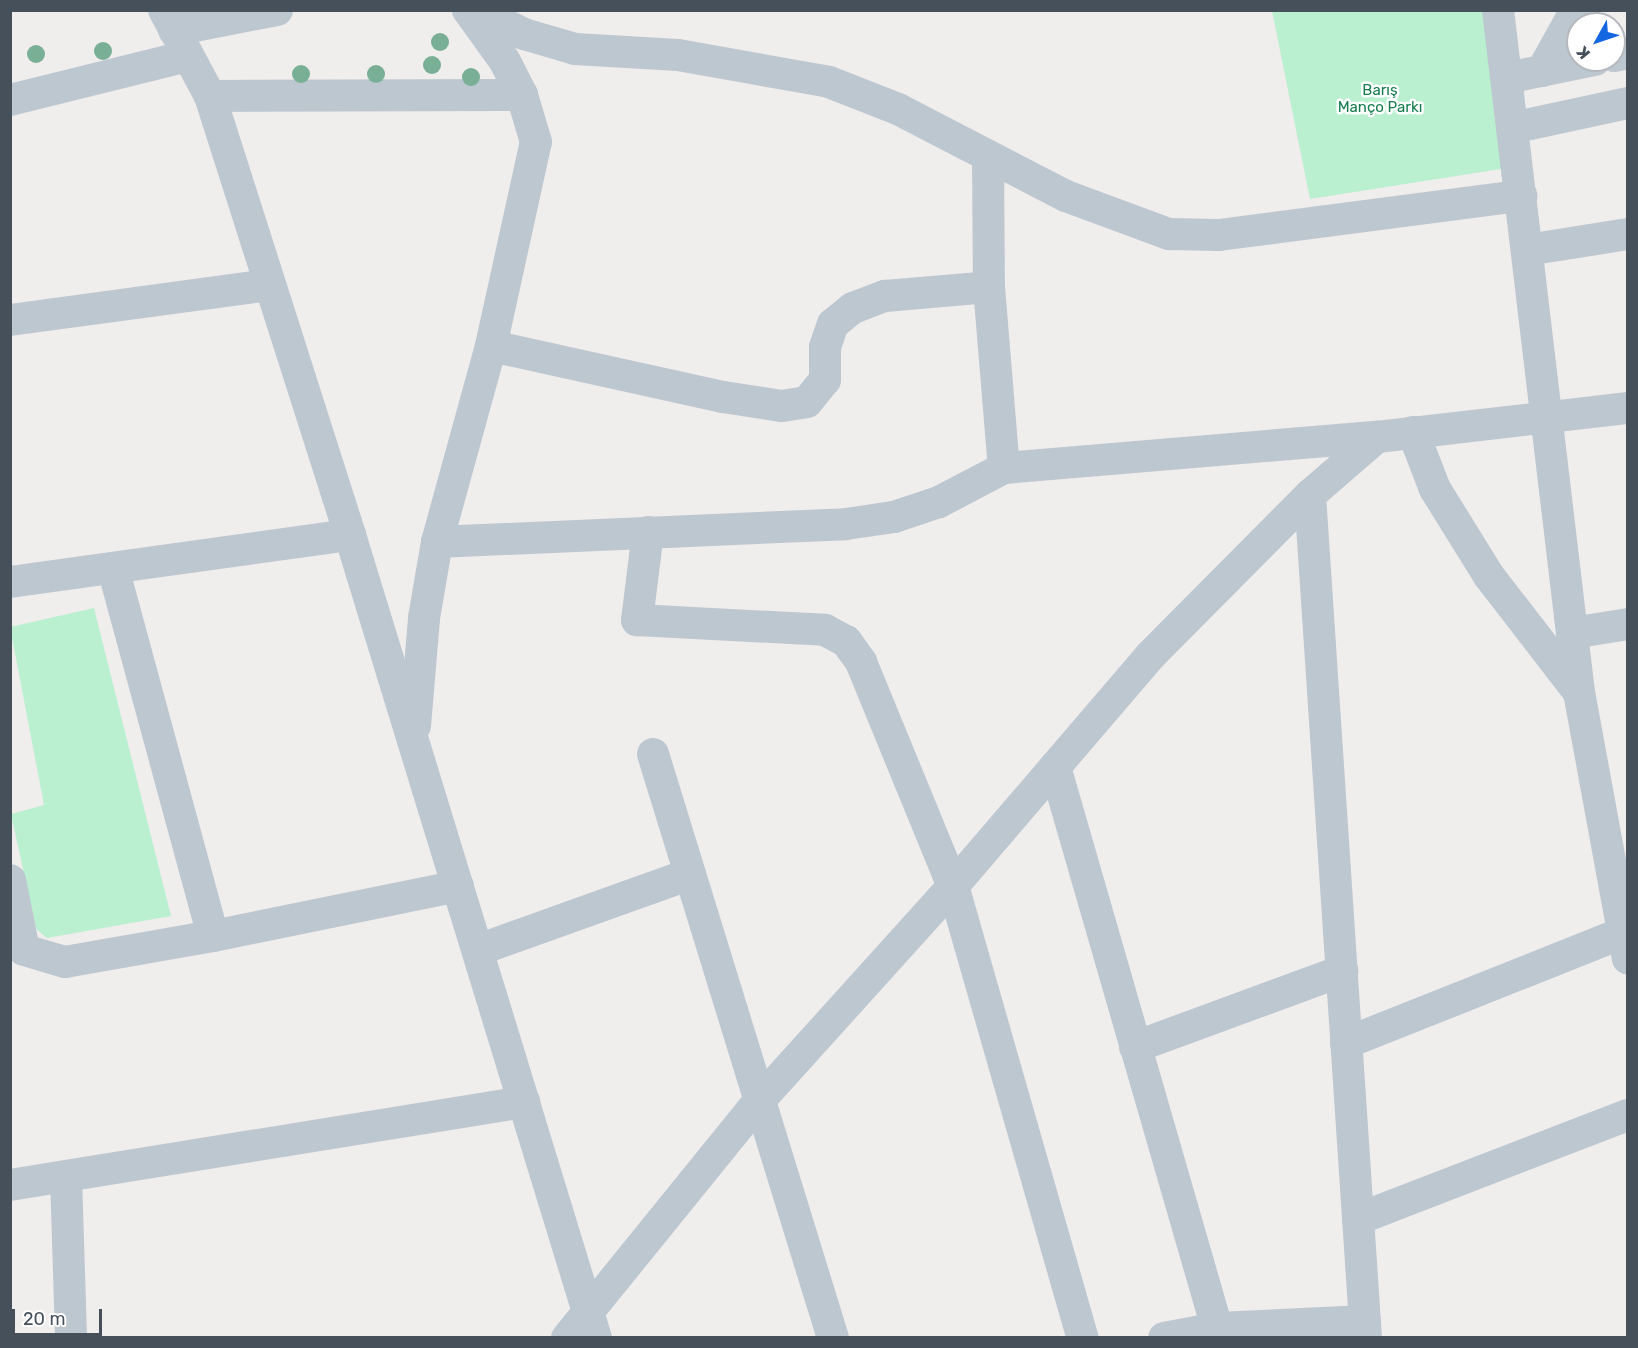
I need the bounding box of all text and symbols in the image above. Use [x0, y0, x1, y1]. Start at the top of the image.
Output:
north arrow [1566, 12, 1626, 72]
text: K [1573, 42, 1594, 63]
park label: Barış Manço Parkı [1338, 81, 1422, 116]
scale bar [15, 1297, 105, 1335]
text: 20 m [23, 1308, 65, 1330]

